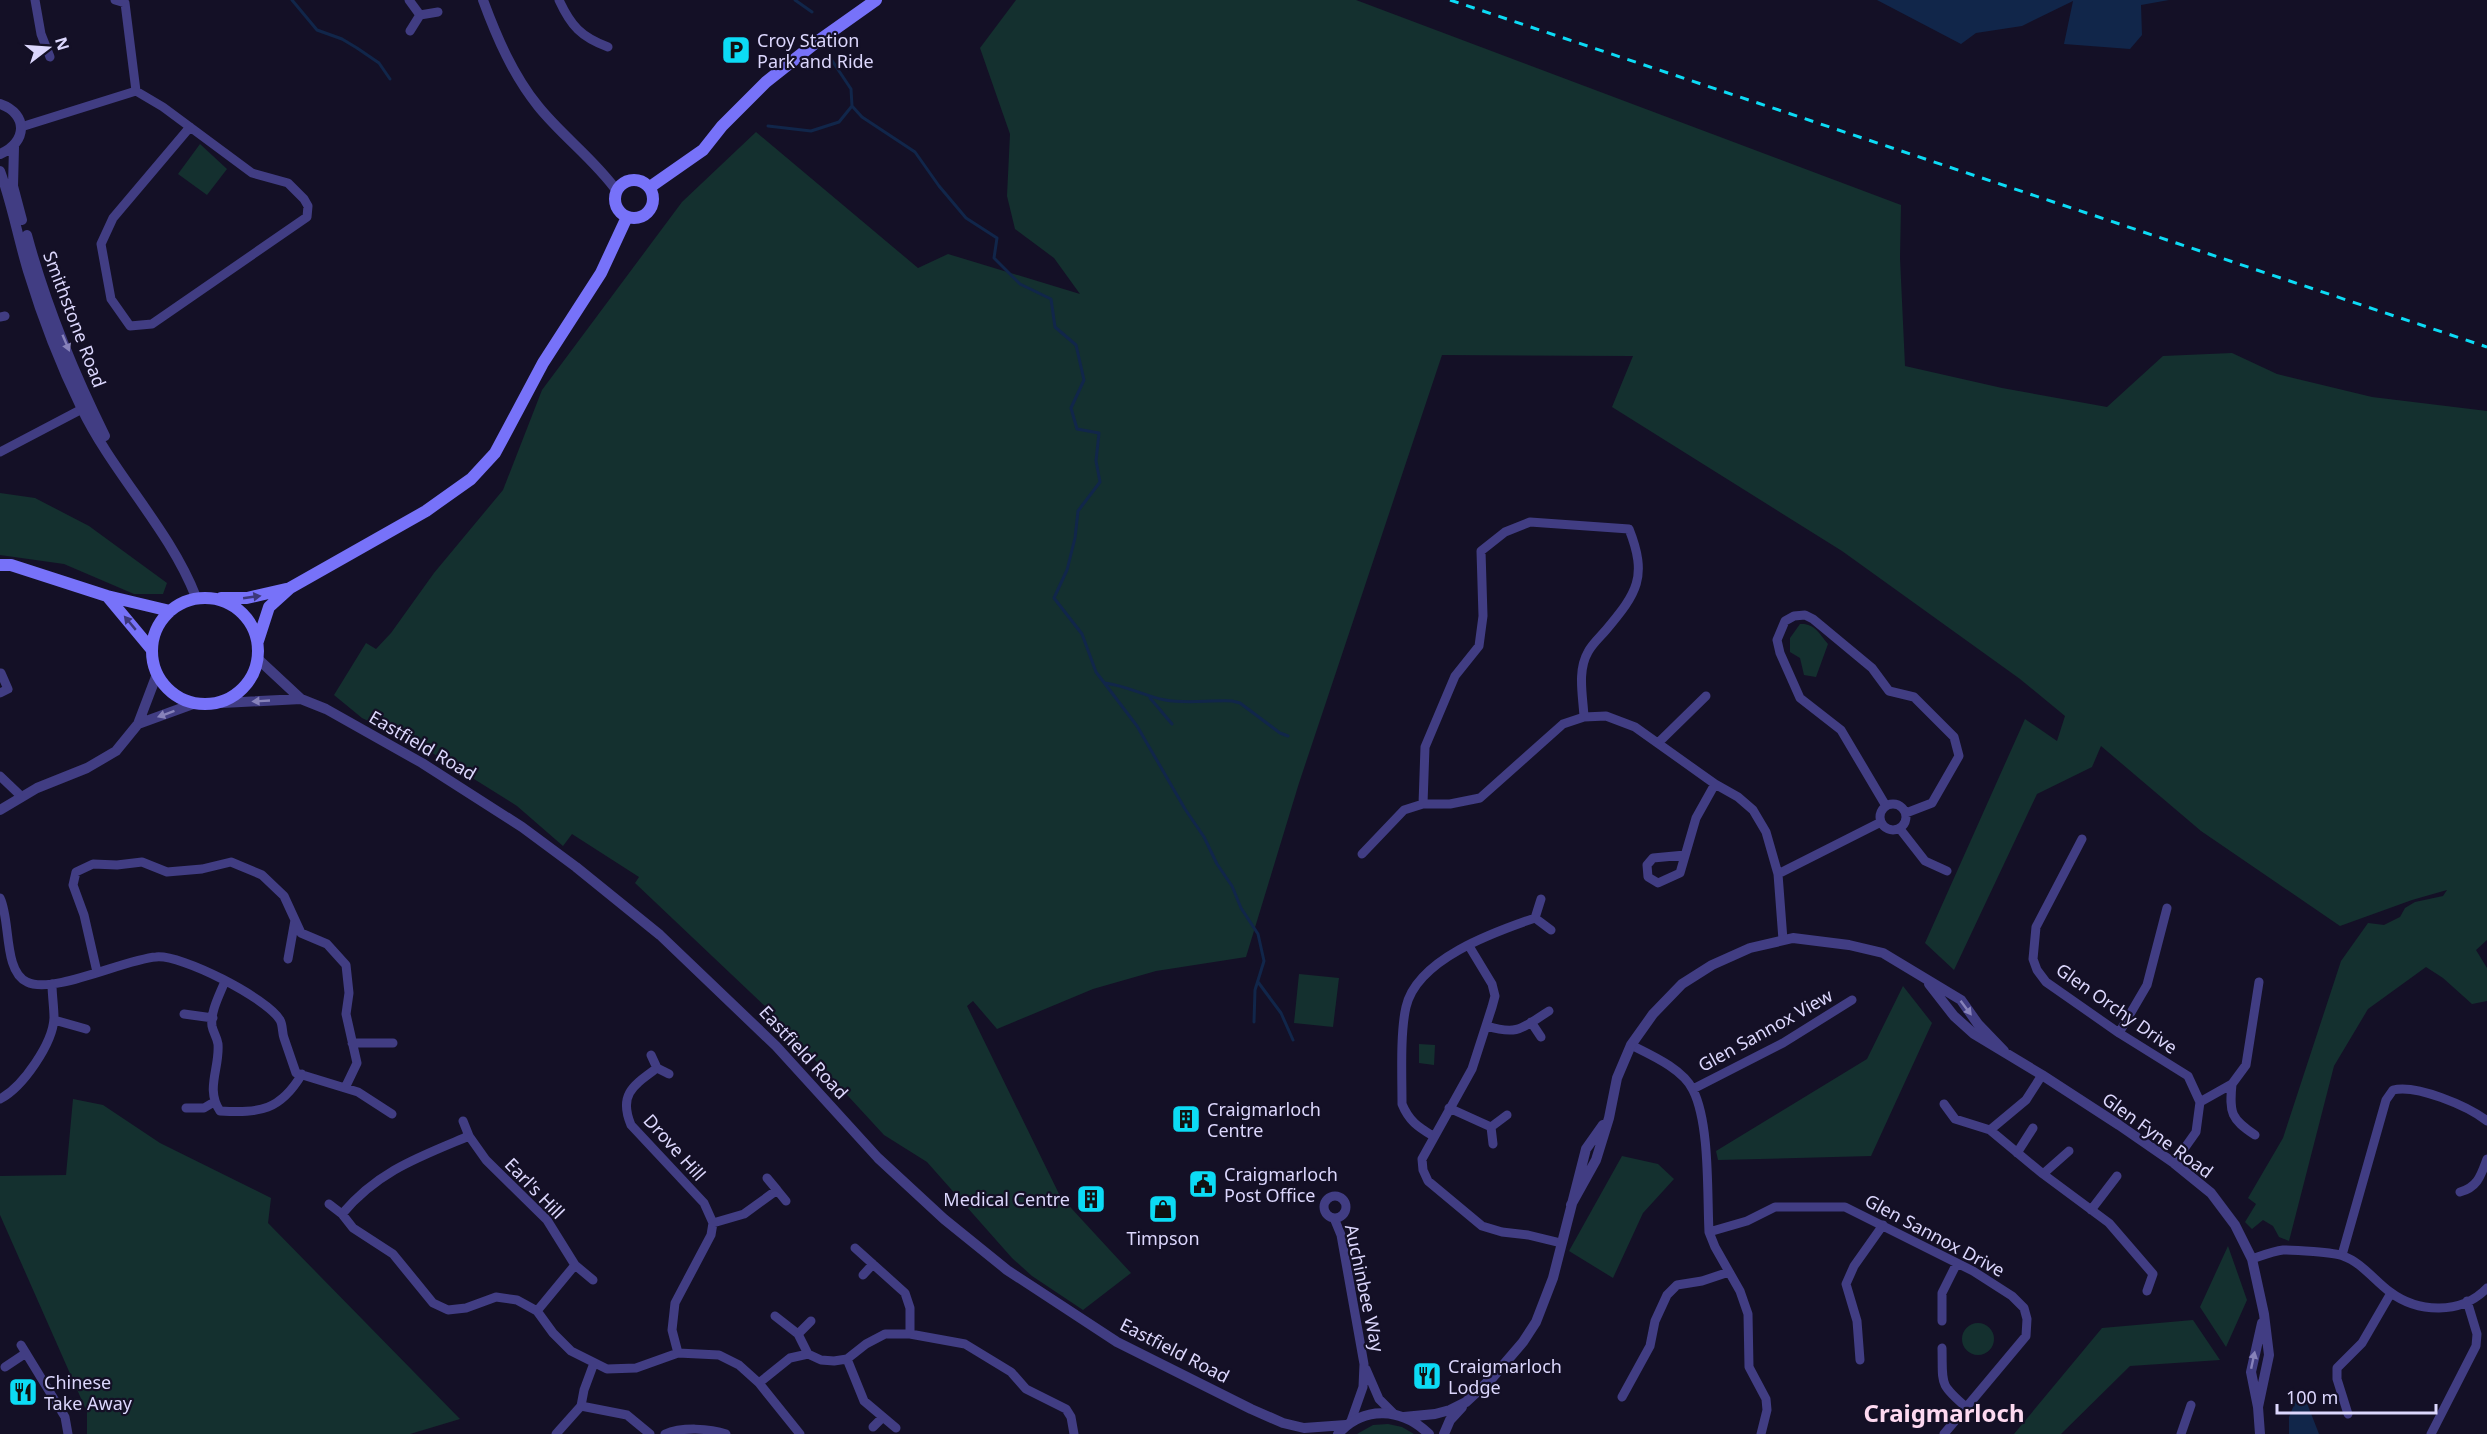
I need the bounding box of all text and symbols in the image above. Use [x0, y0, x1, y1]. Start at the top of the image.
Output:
north arrow [18, 18, 78, 78]
place label: Croy Station Park and Ride [757, 28, 874, 73]
text: N [50, 34, 75, 53]
parking icon: Croy Station Park and Ride [720, 34, 752, 66]
street label: Smithstone Road [38, 247, 112, 391]
one-way arrow [61, 335, 70, 352]
one-way arrow [242, 592, 261, 602]
one-way arrow [123, 615, 136, 631]
one-way arrow [252, 696, 271, 705]
street label: Eastfield Road [365, 705, 481, 785]
one-way arrow [156, 709, 174, 719]
street label: Glen Orchy Drive [2052, 957, 2182, 1059]
street label: Glen Sannox View [1694, 983, 1836, 1077]
street label: Eastfield Road [754, 1000, 854, 1104]
one-way arrow [1960, 1000, 1972, 1015]
street label: Glen Fyne Road [2098, 1087, 2218, 1183]
place label: Craigmarloch Centre [1207, 1097, 1321, 1142]
building icon: Craigmarloch Centre [1170, 1103, 1202, 1135]
street label: Drove Hill [639, 1109, 711, 1185]
street label: Earl's Hill [500, 1152, 570, 1224]
place label: Craigmarloch Post Office [1224, 1162, 1338, 1207]
public building icon: Craigmarloch Post Office [1187, 1168, 1219, 1200]
building icon: Medical Centre [1075, 1183, 1107, 1215]
place label: Medical Centre [943, 1187, 1070, 1211]
street label: Glen Sannox Drive [1861, 1188, 2009, 1282]
shop icon: Timpson [1147, 1193, 1179, 1225]
street label: Auchinbee Way [1340, 1222, 1390, 1355]
place label: Timpson [1126, 1226, 1200, 1250]
street label: Eastfield Road [1116, 1312, 1234, 1388]
one-way arrow [2249, 1351, 2258, 1370]
place label: Craigmarloch Lodge [1448, 1354, 1562, 1399]
restaurant icon: Craigmarloch Lodge [1411, 1360, 1443, 1392]
place label: Chinese Take Away [44, 1370, 133, 1415]
restaurant icon: Chinese Take Away [7, 1376, 39, 1408]
scale bar [2277, 1377, 2436, 1415]
text: 100 m [2286, 1385, 2338, 1409]
district label: Craigmarloch [1863, 1396, 2025, 1429]

